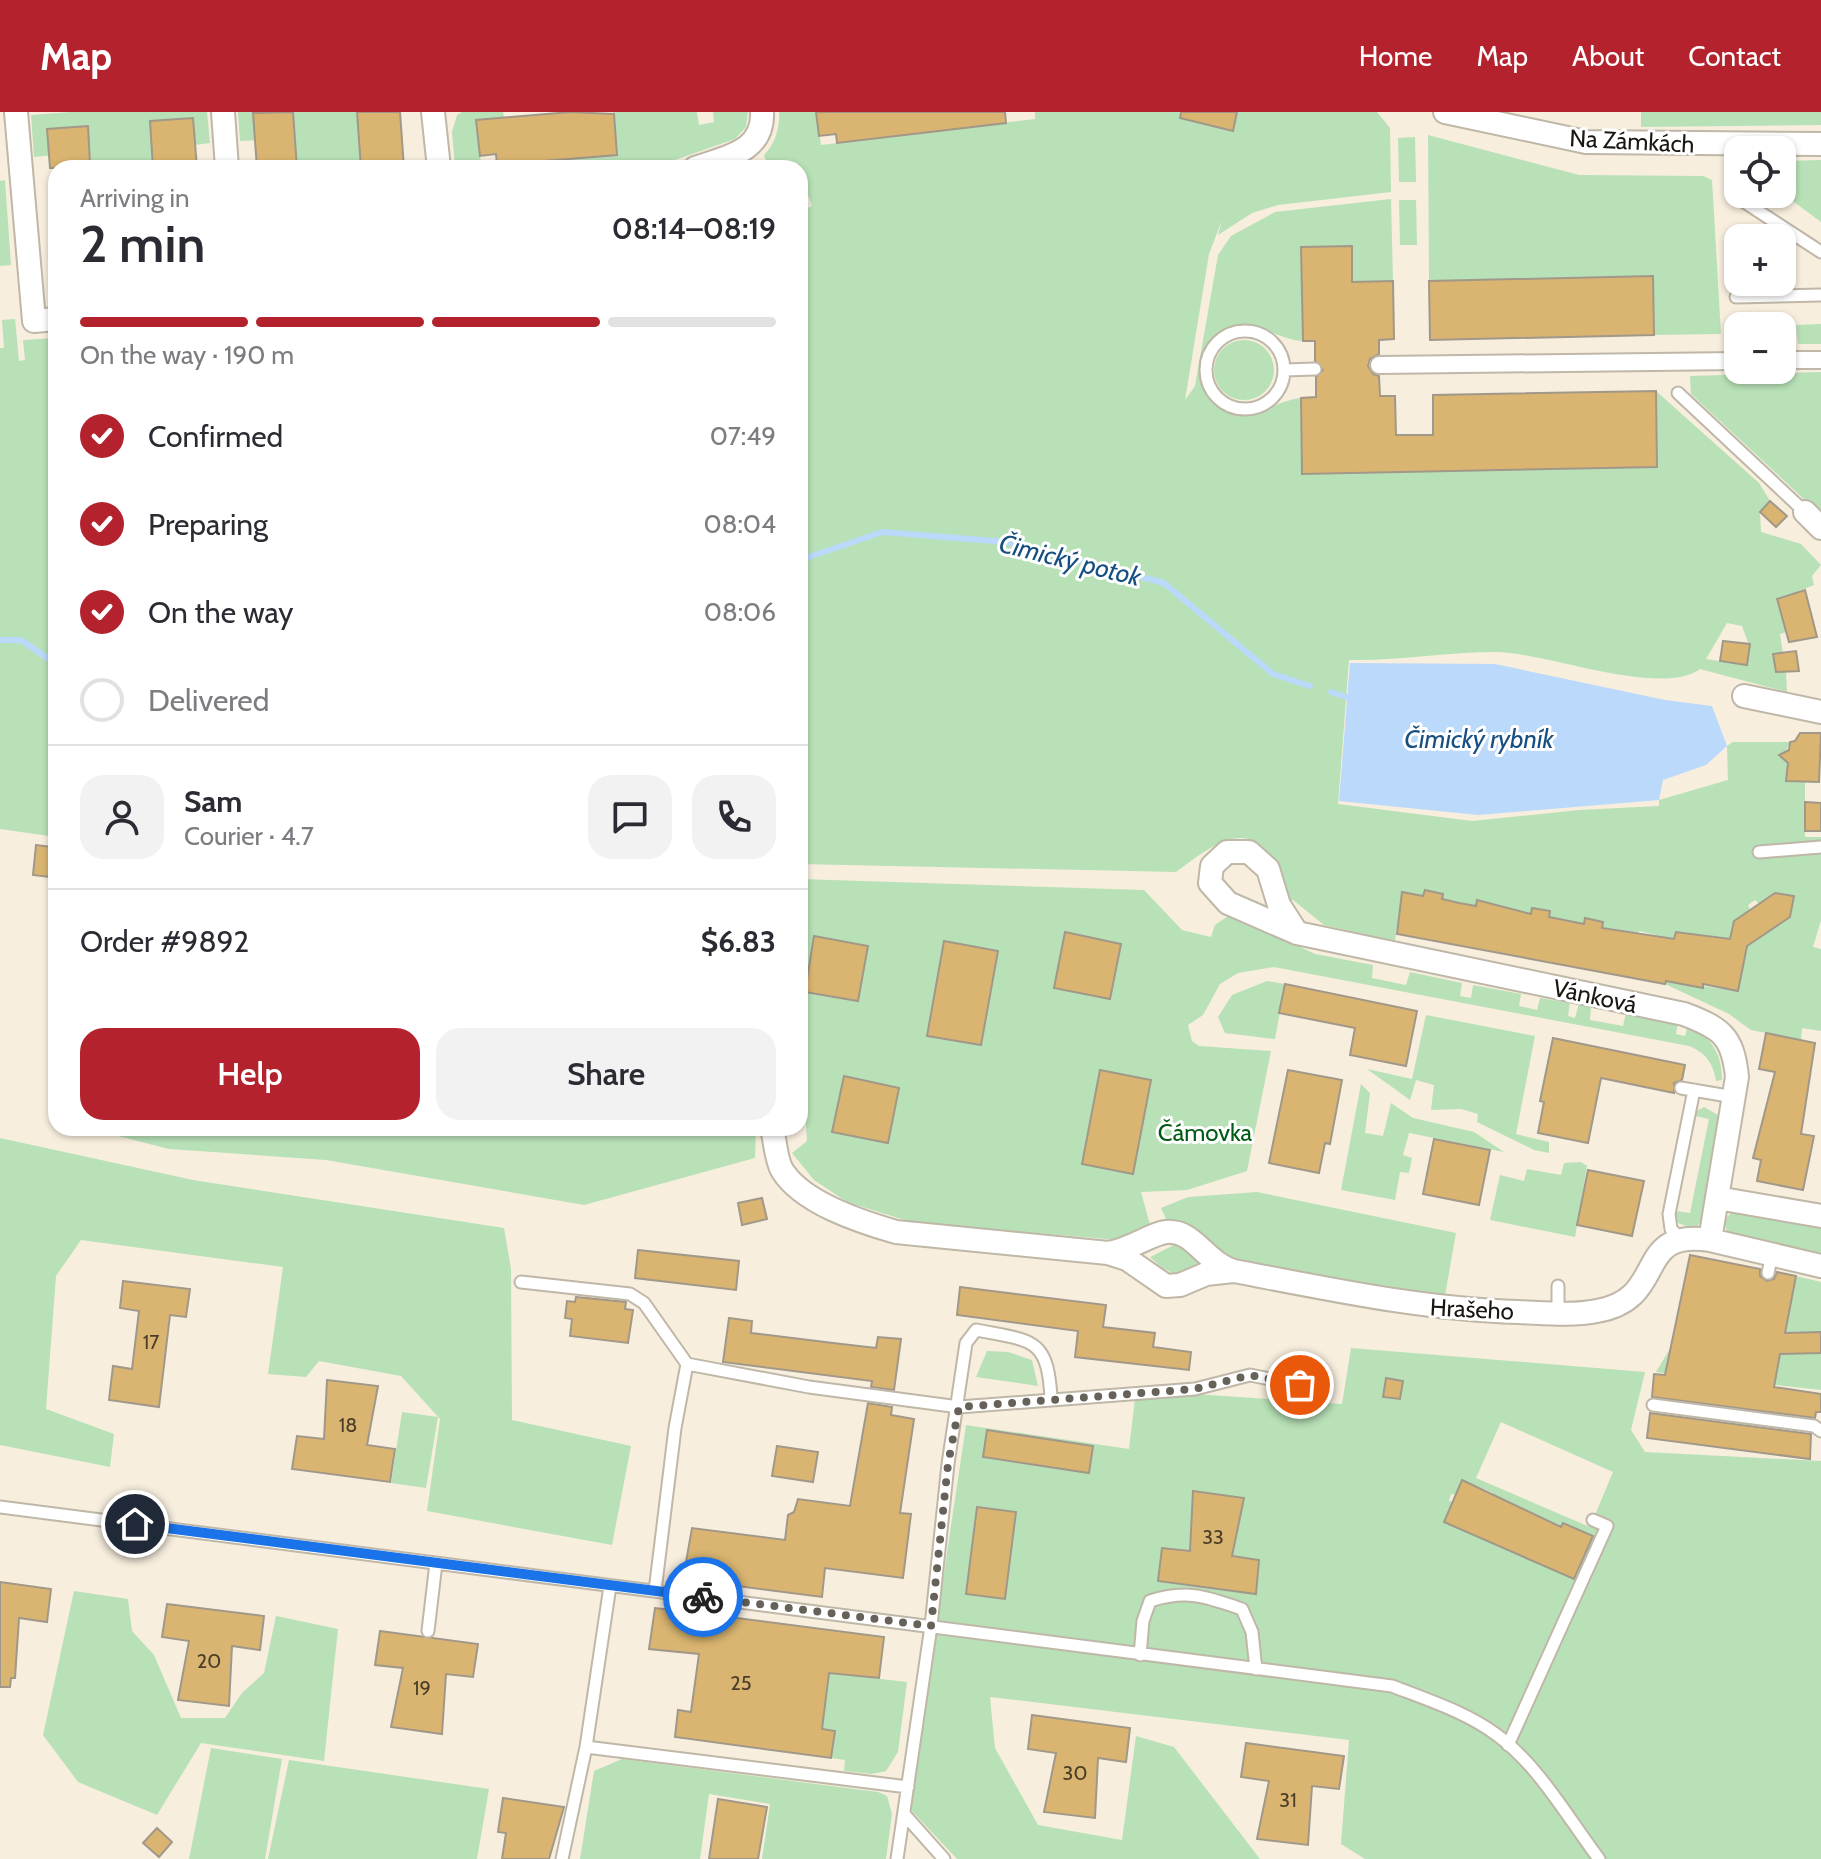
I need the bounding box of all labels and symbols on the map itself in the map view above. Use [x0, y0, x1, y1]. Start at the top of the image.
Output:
street label: Na Zámkách [1569, 123, 1695, 159]
water label: Čimický potok [996, 527, 1145, 593]
water label: Čimický rybník [1404, 723, 1555, 755]
street label: Vánková [1550, 973, 1640, 1019]
park label: Čámovka [1158, 1118, 1253, 1147]
street label: Hrašeho [1429, 1292, 1515, 1326]
house number: 17 [143, 1330, 159, 1354]
pin [1266, 1351, 1334, 1419]
house number: 18 [339, 1413, 357, 1437]
pin [101, 1490, 169, 1558]
house number: 33 [1202, 1525, 1224, 1549]
courier [663, 1557, 743, 1637]
house number: 20 [197, 1649, 221, 1673]
house number: 25 [730, 1671, 752, 1695]
house number: 19 [413, 1676, 431, 1700]
house number: 30 [1063, 1761, 1087, 1785]
house number: 31 [1279, 1788, 1297, 1812]

